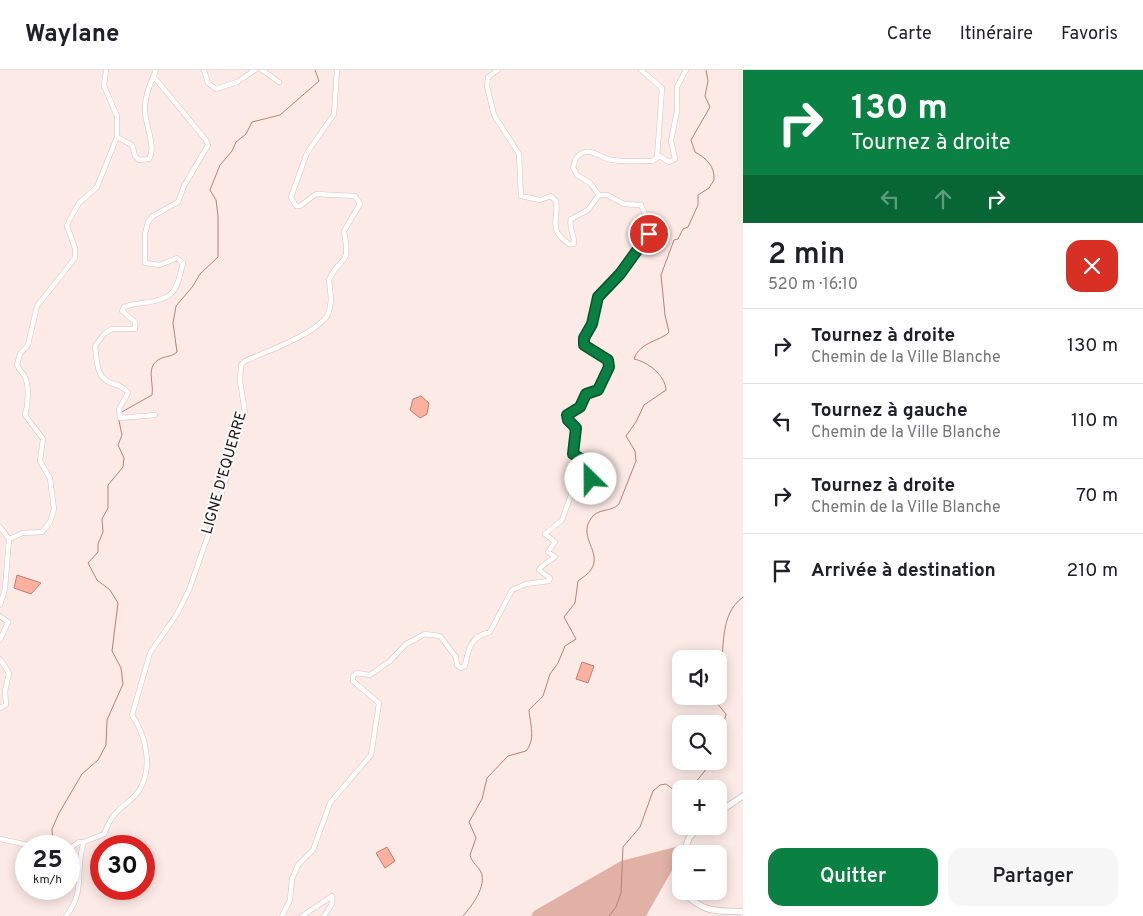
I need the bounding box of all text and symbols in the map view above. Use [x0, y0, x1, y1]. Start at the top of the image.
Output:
text: Waylane [25, 20, 119, 50]
text: Carte [887, 23, 932, 46]
text: Itinéraire [960, 23, 1033, 46]
text: Favoris [1061, 23, 1118, 46]
text: 130 m [851, 87, 948, 131]
icon: right [768, 90, 833, 155]
text: Tournez à droite [851, 130, 1011, 157]
icon: left [876, 185, 904, 213]
icon: ahead [929, 185, 957, 213]
icon: right [982, 185, 1010, 213]
pin [628, 213, 670, 255]
icon: arrive [635, 220, 663, 248]
text: 2 min [768, 237, 845, 274]
button: close [1066, 240, 1118, 292]
text: 520 m · 16:10 [768, 275, 858, 295]
text: Tournez à droite [811, 324, 955, 348]
icon: right [768, 332, 796, 360]
text: 130 m [1067, 334, 1118, 358]
text: Chemin de la Ville Blanche [811, 348, 1001, 368]
text: Tournez à gauche [811, 399, 968, 423]
icon: left [768, 407, 796, 435]
street label: LIGNE D'EQUERRE [198, 409, 252, 537]
text: 110 m [1071, 409, 1118, 433]
text: Chemin de la Ville Blanche [811, 423, 1001, 443]
position arrow [564, 452, 616, 504]
text: Tournez à droite [811, 474, 955, 498]
icon: right [768, 482, 796, 510]
text: 70 m [1076, 484, 1118, 508]
text: Chemin de la Ville Blanche [811, 498, 1001, 518]
icon: arrive [768, 557, 796, 585]
text: Arrivée à destination [811, 559, 996, 583]
text: 210 m [1067, 559, 1118, 583]
map controls [672, 650, 727, 900]
button: sound [672, 650, 727, 705]
button: search [672, 715, 727, 770]
button: + [672, 780, 727, 835]
speed limit sign: 30 [90, 835, 155, 900]
text: 25 [32, 845, 63, 877]
button: − [672, 845, 727, 900]
button: Quitter [768, 848, 938, 906]
button: Partager [948, 848, 1118, 906]
text: km/h [33, 872, 62, 888]

